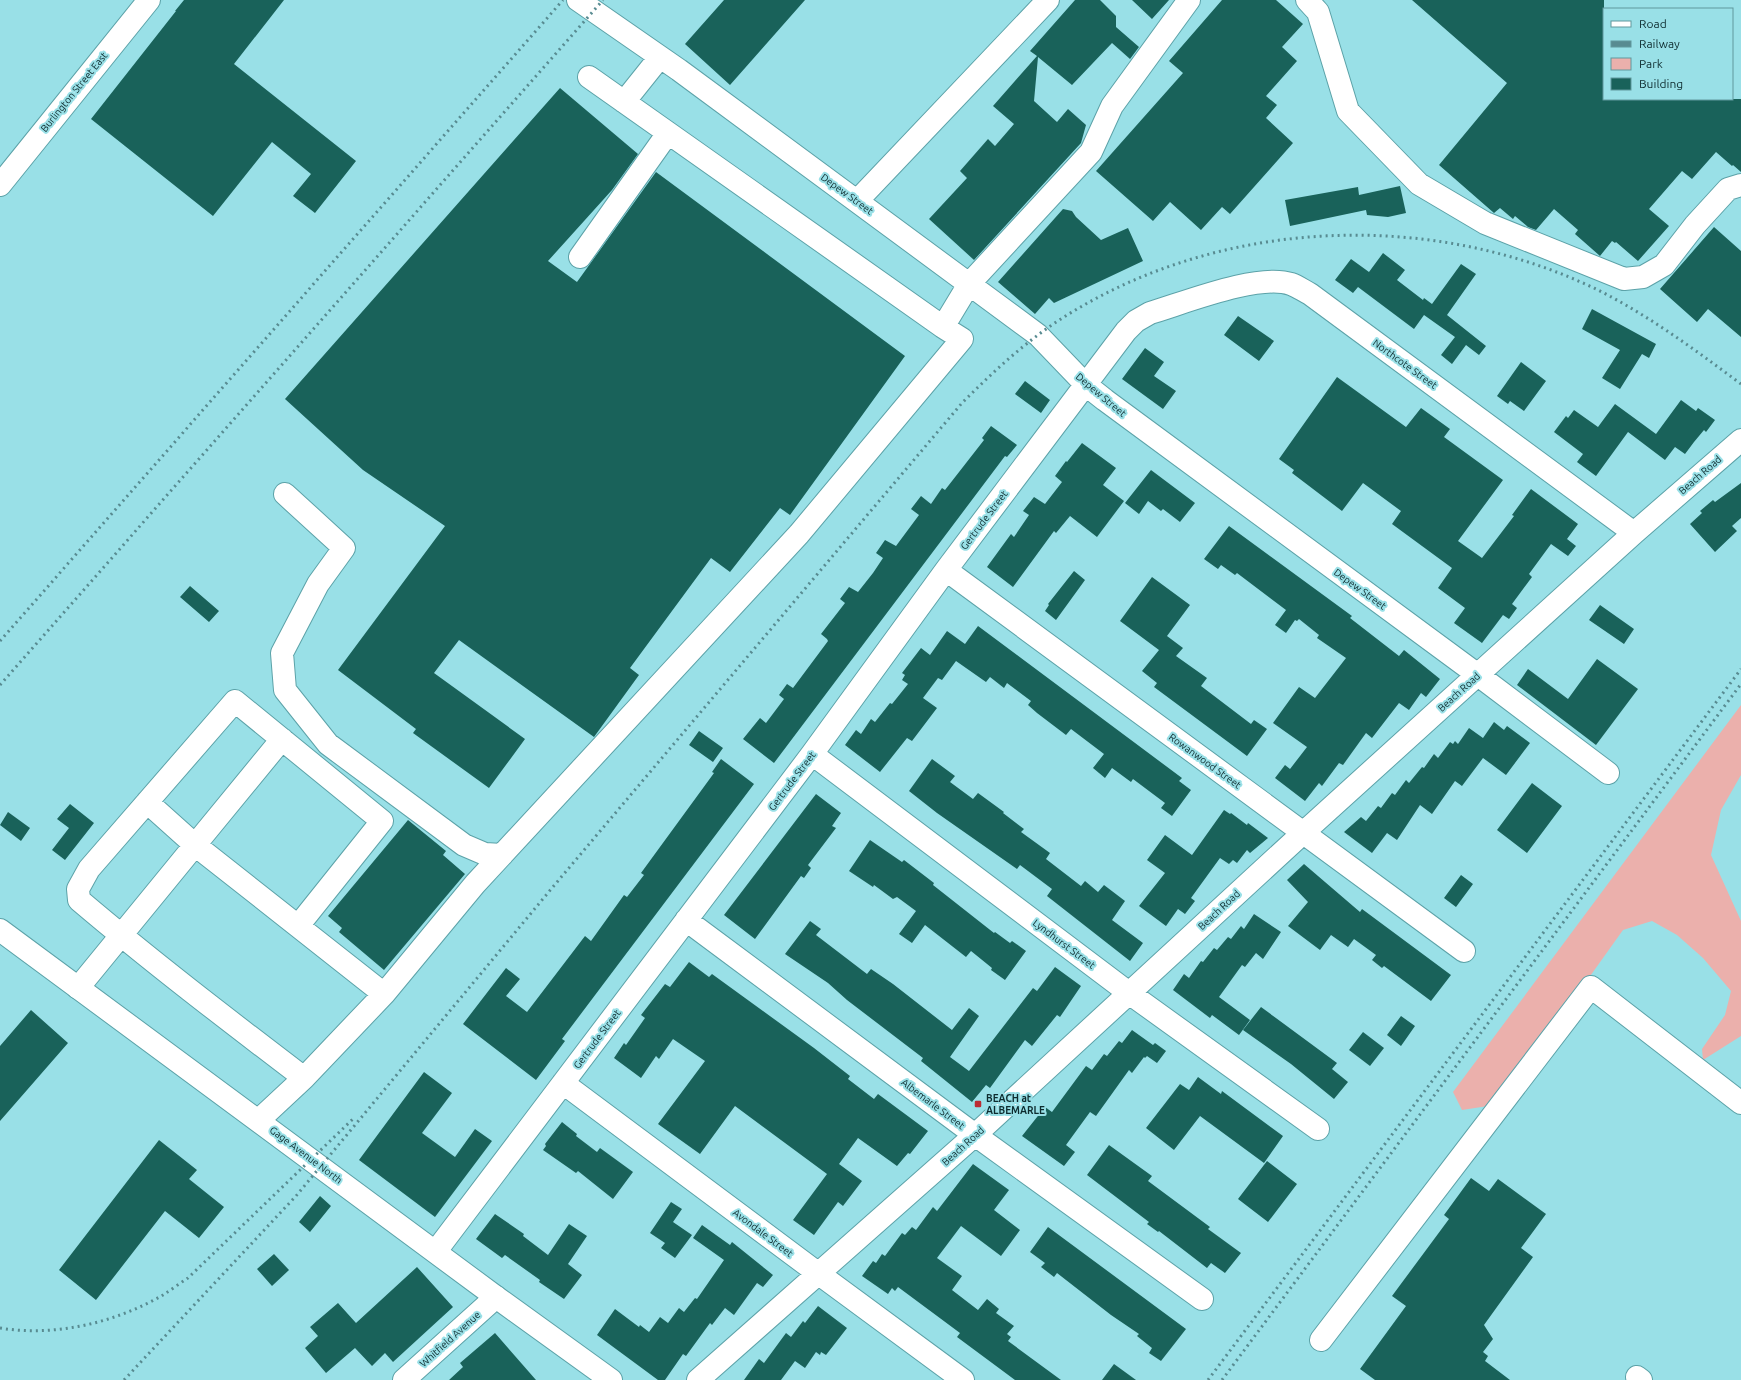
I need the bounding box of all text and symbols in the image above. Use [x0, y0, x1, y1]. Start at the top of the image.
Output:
legend [1603, 8, 1733, 100]
text: Road [1639, 17, 1667, 30]
text: Railway [1639, 37, 1680, 50]
street label: Burlington Street East [38, 50, 110, 134]
text: Park [1639, 57, 1663, 70]
text: Building [1639, 77, 1683, 90]
street label: Depew Street [819, 171, 875, 217]
street label: Northcote Street [1371, 337, 1439, 391]
street label: Depew Street [1074, 371, 1128, 419]
street label: Beach Road [1676, 453, 1724, 496]
street label: Gertrude Street [958, 488, 1010, 552]
street label: Depew Street [1332, 566, 1388, 612]
street label: Beach Road [1436, 670, 1482, 714]
street label: Rowanwood Street [1167, 731, 1243, 791]
street label: Gertrude Street [766, 749, 818, 813]
street label: Beach Road [1196, 888, 1242, 932]
street label: Lyndhurst Street [1031, 917, 1097, 971]
street label: Gertrude Street [571, 1007, 623, 1071]
street label: Albemarle Street [899, 1077, 967, 1131]
place label: BEACH at ALBEMARLE [986, 1093, 1045, 1116]
marker: BEACH at ALBEMARLE [973, 1099, 983, 1109]
street label: Gage Avenue North [268, 1124, 344, 1186]
street label: Beach Road [940, 1124, 986, 1168]
street label: Avondale Street [731, 1207, 795, 1259]
street label: Whitfield Avenue [418, 1309, 482, 1369]

